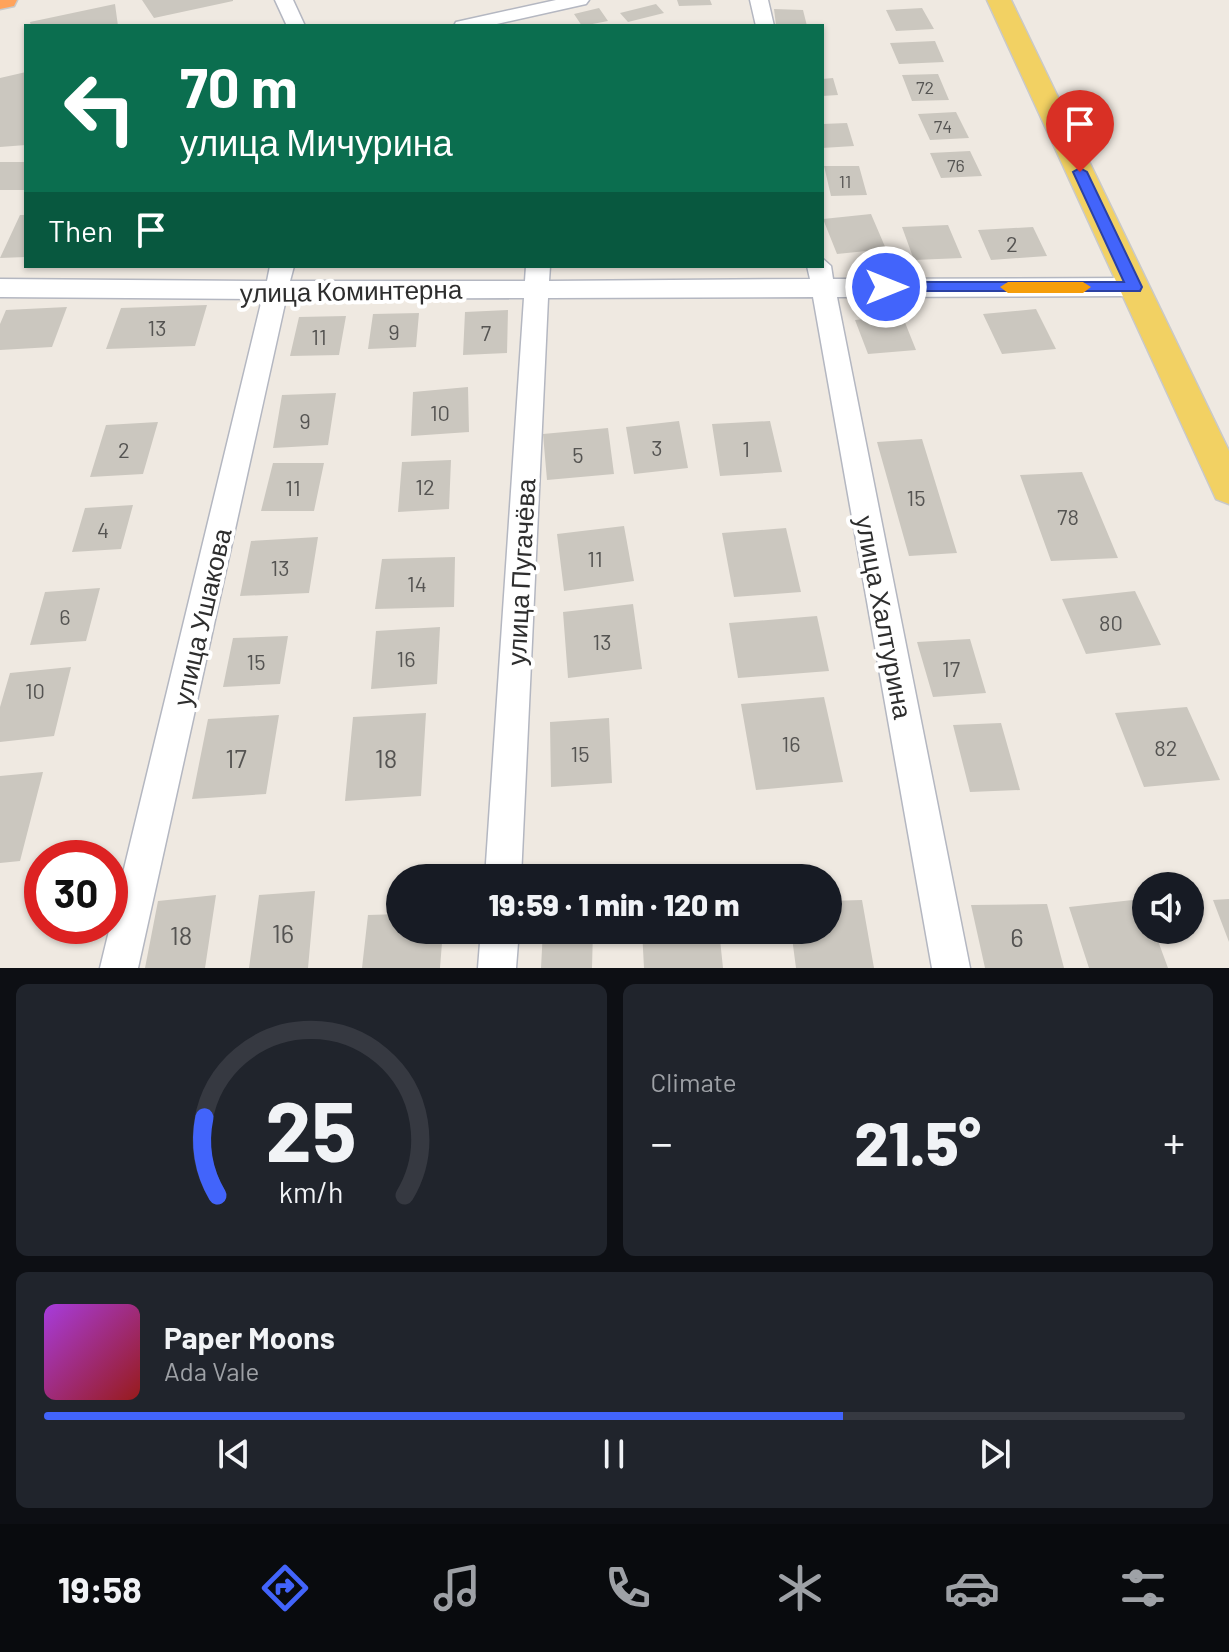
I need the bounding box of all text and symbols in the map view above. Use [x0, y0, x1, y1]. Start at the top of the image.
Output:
text: 70 m [180, 52, 298, 119]
icon: left [48, 56, 152, 160]
house number: 72 [916, 76, 934, 98]
pin [1046, 90, 1114, 172]
icon: arrive [1058, 102, 1102, 146]
house number: 74 [934, 115, 952, 137]
text: улица Мичурина [180, 120, 453, 163]
house number: 76 [947, 154, 965, 176]
house number: 11 [839, 170, 851, 192]
icon: arrive [129, 208, 173, 252]
text: Then [48, 212, 113, 248]
house number: 2 [1006, 230, 1018, 256]
position arrow [844, 245, 928, 329]
street label: улица Коминтерна [240, 273, 463, 307]
house number: 13 [147, 314, 167, 340]
house number: 9 [388, 318, 400, 344]
house number: 7 [481, 319, 491, 345]
house number: 11 [311, 323, 327, 349]
house number: 10 [430, 399, 450, 425]
house number: 9 [299, 407, 311, 433]
house number: 3 [651, 434, 663, 460]
house number: 1 [742, 435, 750, 461]
house number: 2 [118, 436, 130, 462]
house number: 5 [572, 441, 584, 467]
house number: 12 [415, 473, 435, 499]
house number: 11 [285, 474, 301, 500]
street label: улица Пугачёва [500, 477, 540, 666]
house number: 15 [906, 484, 926, 510]
house number: 78 [1057, 503, 1079, 529]
street label: улица Халтурина [850, 513, 920, 722]
house number: 4 [97, 516, 109, 542]
street label: улица Ушакова [165, 525, 237, 709]
house number: 11 [587, 545, 603, 571]
house number: 13 [270, 554, 290, 580]
house number: 14 [407, 570, 427, 596]
house number: 6 [59, 603, 71, 629]
house number: 80 [1099, 609, 1123, 635]
house number: 13 [592, 628, 612, 654]
house number: 16 [396, 645, 416, 671]
house number: 15 [246, 648, 266, 674]
house number: 17 [942, 655, 960, 681]
house number: 10 [25, 677, 45, 703]
house number: 16 [781, 730, 801, 756]
house number: 82 [1154, 734, 1178, 760]
house number: 15 [570, 740, 590, 766]
house number: 17 [225, 742, 247, 773]
house number: 18 [375, 742, 397, 773]
speed limit sign: 30 [24, 840, 128, 944]
map controls [1132, 872, 1204, 944]
button: sound [1132, 872, 1204, 944]
text: 19:59 · 1 min · 120 m [489, 886, 739, 922]
house number: 16 [272, 917, 294, 948]
house number: 18 [170, 919, 192, 950]
house number: 6 [1010, 921, 1024, 952]
text: Climate [651, 1066, 737, 1097]
text: 25 [266, 1079, 357, 1179]
text: 21.5° [855, 1106, 981, 1178]
text: − [651, 1115, 673, 1168]
text: + [1163, 1115, 1185, 1168]
text: km/h [279, 1174, 344, 1209]
text: Paper Moons [164, 1319, 335, 1355]
text: Ada Vale [164, 1355, 259, 1386]
icon: previous [212, 1432, 256, 1476]
icon: pause [592, 1432, 636, 1476]
icon: next [973, 1432, 1017, 1476]
icon: directions [257, 1560, 313, 1616]
icon: music [429, 1560, 485, 1616]
icon: phone [600, 1560, 656, 1616]
icon: climate [772, 1560, 828, 1616]
icon: car [944, 1560, 1000, 1616]
icon: filters [1115, 1560, 1171, 1616]
text: 19:58 [58, 1567, 142, 1610]

